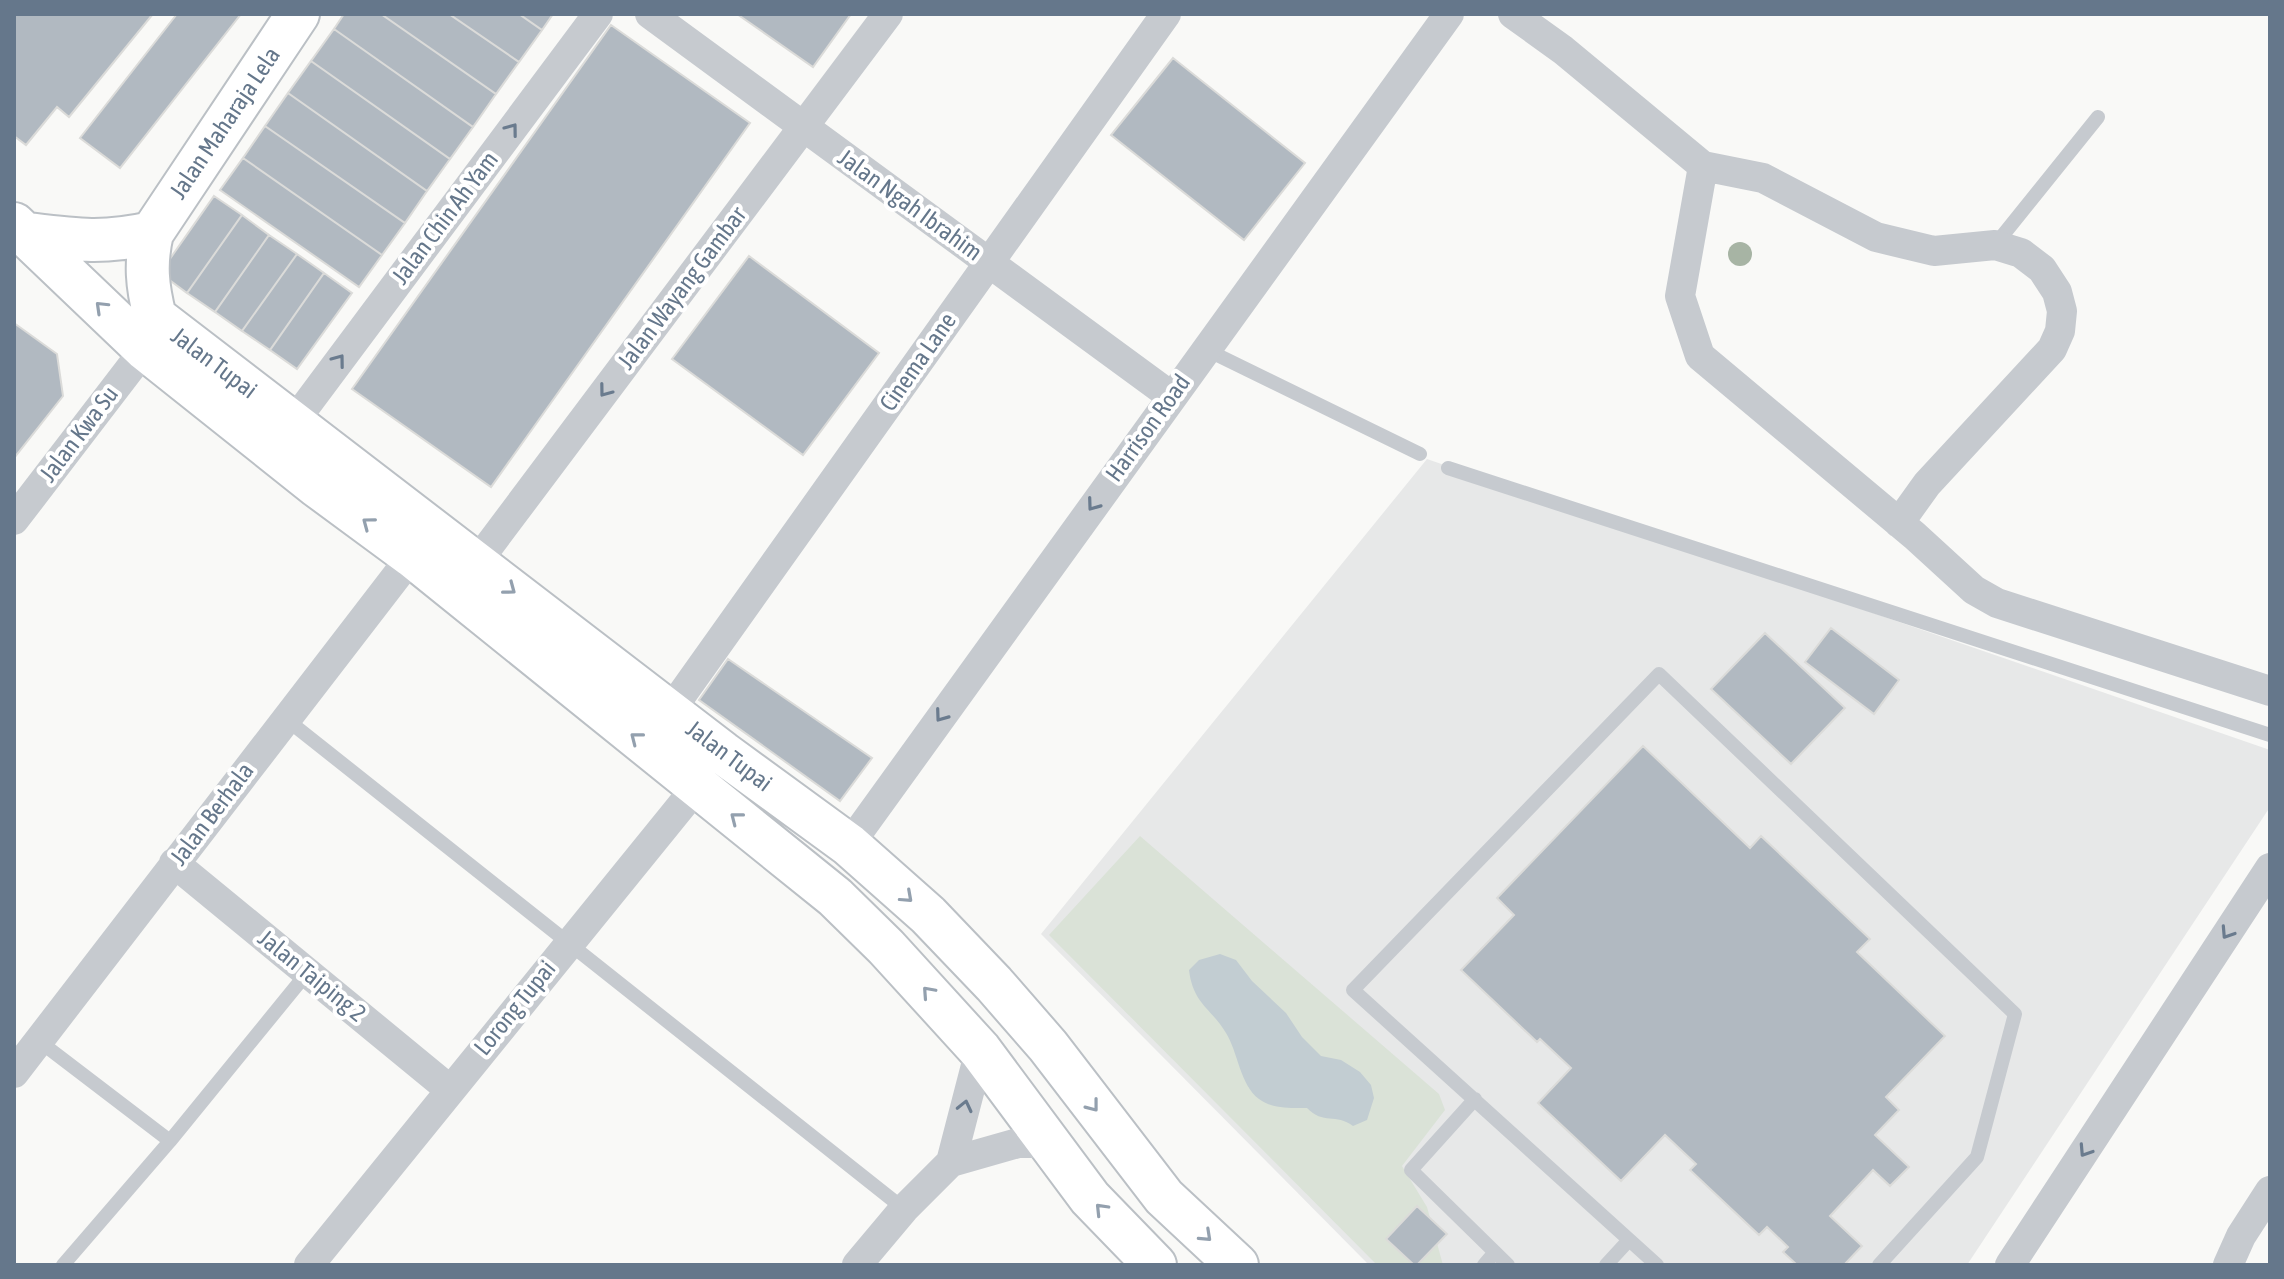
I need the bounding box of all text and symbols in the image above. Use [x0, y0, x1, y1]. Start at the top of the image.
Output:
street label: Jalan Maharaja Lela [164, 42, 285, 204]
one-way arrow [502, 123, 516, 138]
street label: Jalan Ngah Ibrahim [833, 143, 987, 266]
street label: Jalan Chin Ah Yam [386, 146, 503, 289]
street label: Jalan Wayang Gambar [612, 201, 752, 374]
one-way arrow [96, 302, 110, 316]
street label: Cinema Lane [874, 307, 961, 416]
street label: Jalan Tupai [166, 322, 262, 404]
one-way arrow [330, 354, 344, 369]
street label: Harrison Road [1100, 369, 1195, 486]
street label: Jalan Kwa Su [34, 381, 123, 487]
one-way arrow [601, 382, 615, 397]
one-way arrow [1088, 496, 1103, 511]
one-way arrow [362, 518, 377, 532]
one-way arrow [501, 579, 516, 593]
one-way arrow [936, 707, 951, 722]
street label: Jalan Tupai [681, 715, 777, 797]
one-way arrow [630, 734, 645, 748]
street label: Jalan Berhala [164, 757, 259, 870]
one-way arrow [730, 813, 745, 827]
one-way arrow [898, 887, 913, 901]
street label: Jalan Taiping 2 [253, 924, 371, 1027]
one-way arrow [2222, 924, 2237, 939]
street label: Lorong Tupai [469, 955, 561, 1060]
one-way arrow [923, 987, 937, 1002]
one-way arrow [1083, 1097, 1097, 1112]
one-way arrow [955, 1100, 972, 1113]
one-way arrow [2080, 1142, 2095, 1156]
one-way arrow [1095, 1204, 1110, 1218]
one-way arrow [1197, 1227, 1211, 1242]

